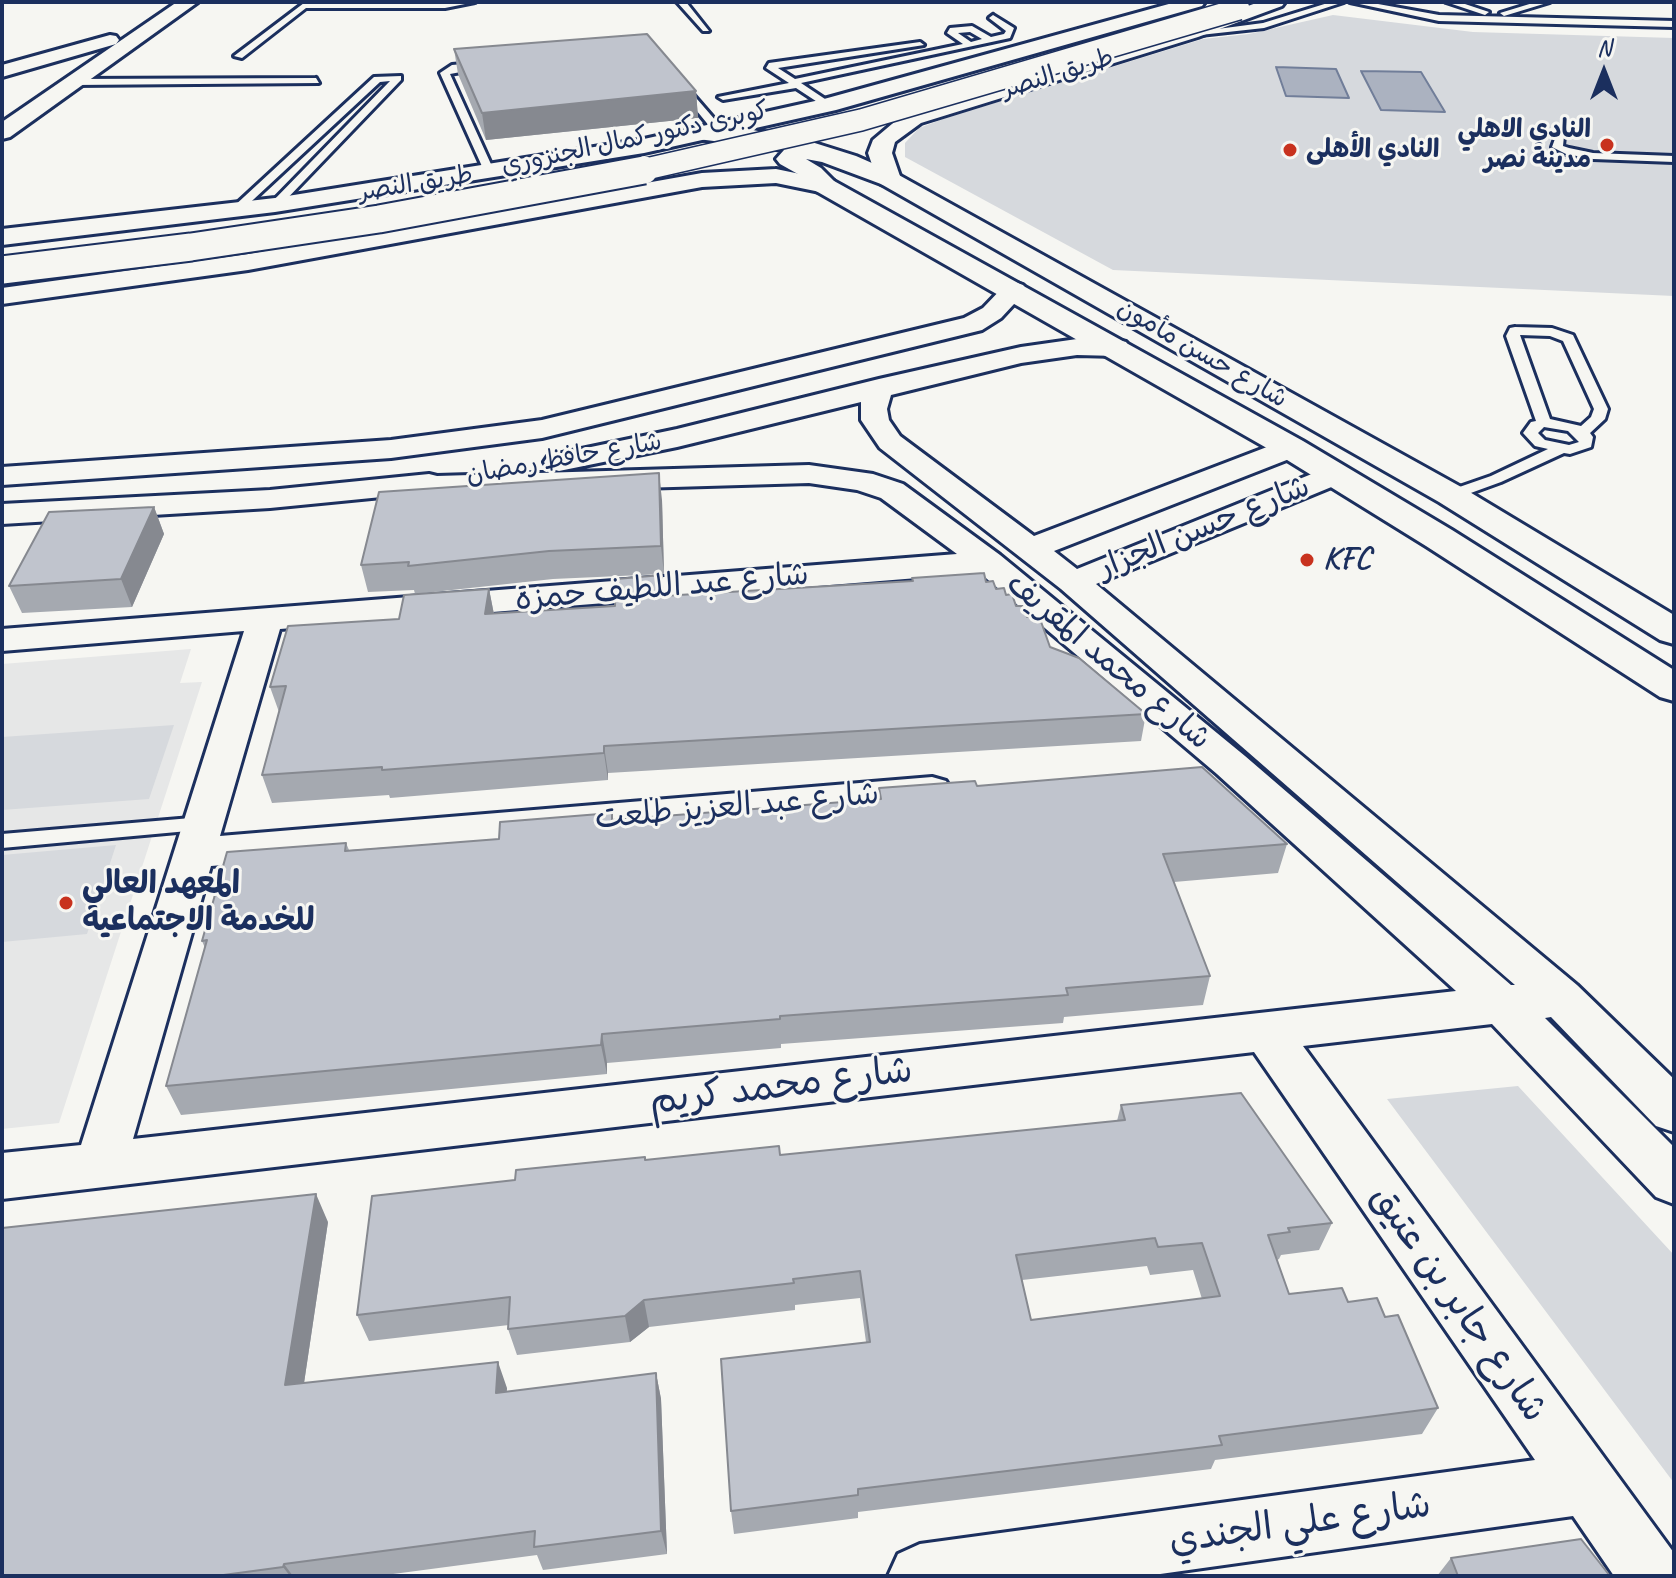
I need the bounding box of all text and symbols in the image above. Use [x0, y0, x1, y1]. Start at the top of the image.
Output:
north arrow [1564, 32, 1644, 112]
text: N [1597, 34, 1611, 62]
street label: طريق النصر [998, 42, 1118, 106]
street label: كوبرى دكتور كمال الجنزوري [499, 95, 771, 183]
place label: النادي الاهلي مدينة نصر [1458, 114, 1591, 176]
place label: النادي الأهلى [1306, 134, 1440, 166]
marker: النادي الاهلي مدينة نصر [1598, 136, 1616, 154]
marker: النادي الأهلى [1281, 141, 1299, 159]
street label: طريق النصر [357, 160, 475, 208]
street label: شارع حسن مأمون [1111, 293, 1293, 415]
street label: شارع حافظ رمضان [464, 426, 664, 492]
street label: شارع حسن الجزار [1092, 468, 1316, 588]
place label: KFC [1323, 541, 1370, 579]
marker: KFC [1298, 551, 1316, 569]
street label: شارع عبد اللطيف حمزة [514, 556, 810, 620]
street label: شارع محمد المقريف [998, 565, 1218, 759]
street label: شارع عبد العزيز طلعت [593, 775, 881, 839]
place label: المعهد العالي للخدمة الاجتماعيه [82, 866, 315, 941]
marker: المعهد العالي للخدمة الاجتماعيه [57, 894, 75, 912]
street label: شارع محمد كريم [647, 1048, 915, 1126]
street label: شارع جابر بن عتيق [1359, 1177, 1557, 1431]
street label: شارع علي الجندي [1166, 1483, 1434, 1565]

